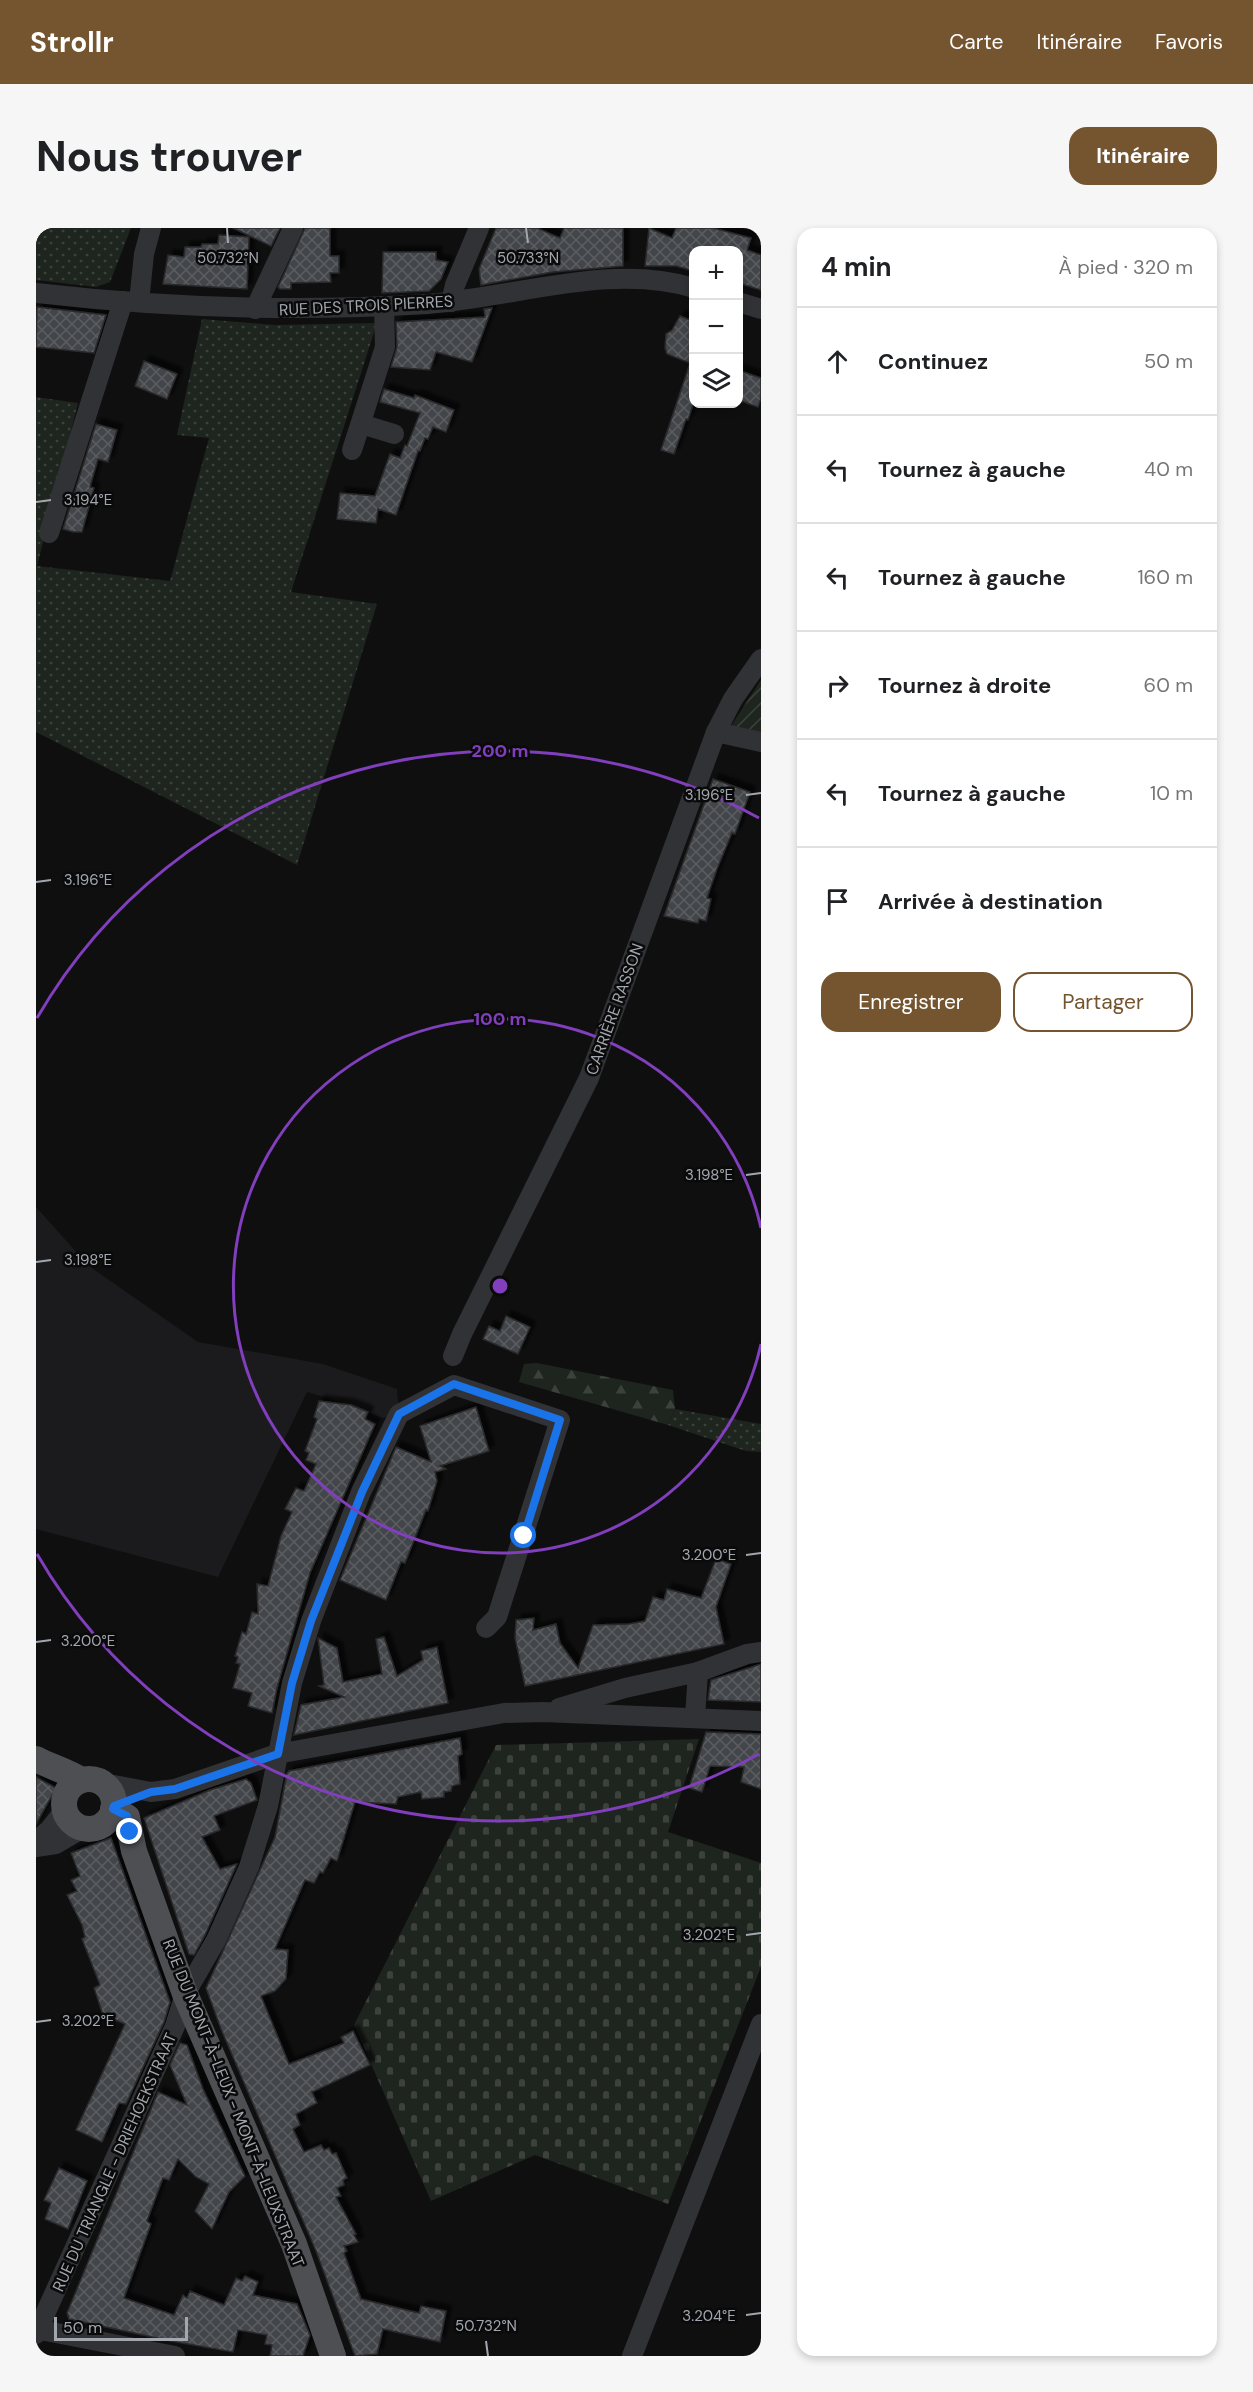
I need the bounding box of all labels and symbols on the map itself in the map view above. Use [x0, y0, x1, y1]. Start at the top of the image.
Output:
text: 50.732°N [197, 248, 259, 268]
text: 50.733°N [497, 248, 559, 268]
street label: RUE DES TROIS PIERRES [278, 290, 454, 321]
text: 3.194°E [64, 490, 112, 510]
text: 200 m [472, 739, 528, 763]
text: 3.196°E [685, 785, 733, 805]
text: 3.196°E [64, 870, 112, 890]
street label: CARRIÈRE RASSON [581, 940, 648, 1078]
text: 100 m [473, 1007, 527, 1031]
text: 3.198°E [685, 1165, 733, 1185]
text: 3.198°E [64, 1250, 112, 1270]
centre of rings [490, 1276, 510, 1296]
route start [510, 1522, 536, 1548]
text: 3.200°E [682, 1545, 736, 1565]
text: 3.200°E [61, 1631, 115, 1651]
route end [116, 1818, 142, 1844]
text: 3.202°E [683, 1925, 735, 1945]
street label: RUE DU MONT-À-LEUX - MONT-À-LEUXSTRAAT [158, 1936, 309, 2270]
text: 3.202°E [62, 2011, 114, 2031]
street label: RUE DU TRIANGLE - DRIEHOEKSTRAAT [48, 2030, 181, 2295]
text: 3.204°E [682, 2306, 736, 2326]
scale bar [54, 2314, 188, 2342]
text: 50.732°N [455, 2316, 517, 2336]

